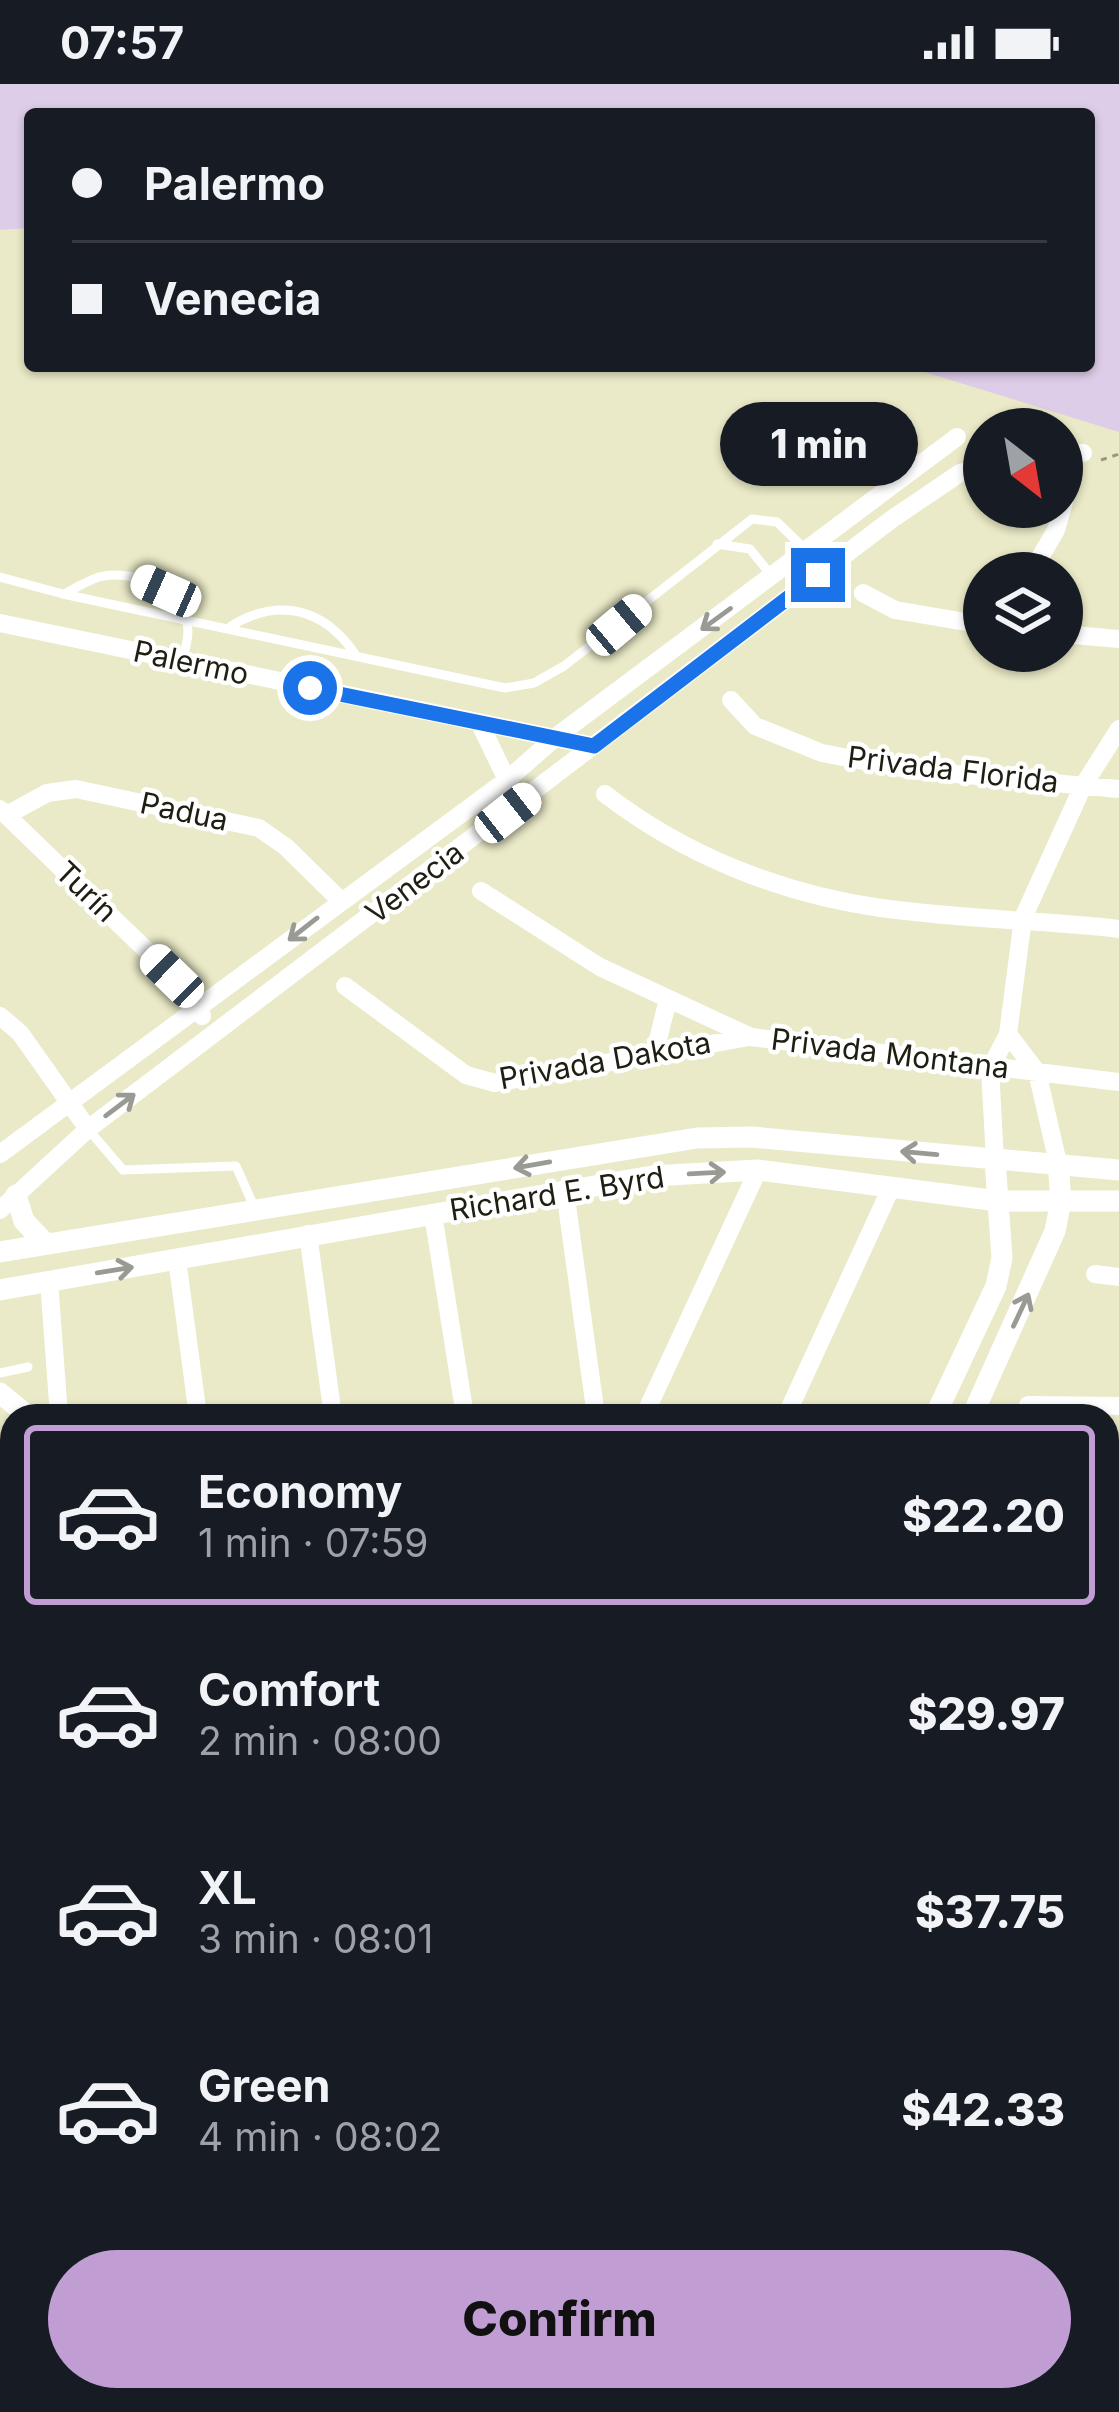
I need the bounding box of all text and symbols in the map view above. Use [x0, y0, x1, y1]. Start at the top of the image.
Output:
text: 07:57 [60, 15, 184, 70]
text: Palermo [144, 156, 325, 211]
text: Venecia [144, 271, 321, 326]
callout: 1 min [719, 401, 917, 485]
north arrow [963, 408, 1083, 528]
map controls [963, 408, 1083, 672]
text: 1 min [770, 420, 868, 467]
route end [791, 548, 845, 602]
button: layers [963, 552, 1083, 672]
car [126, 560, 206, 622]
car [580, 588, 658, 662]
one-way arrow [700, 605, 732, 631]
street label: Palermo [130, 632, 252, 692]
route start [283, 661, 337, 715]
street label: Privada Florida [845, 738, 1061, 800]
car [469, 777, 547, 849]
street label: Padua [137, 784, 231, 838]
street label: Venecia [358, 834, 470, 931]
street label: Turín [48, 853, 125, 929]
one-way arrow [288, 915, 320, 942]
car [134, 938, 210, 1014]
street label: Privada Montana [769, 1021, 1011, 1085]
street label: Privada Dakota [496, 1024, 714, 1096]
one-way arrow [103, 1093, 136, 1119]
one-way arrow [900, 1141, 939, 1164]
one-way arrow [513, 1155, 552, 1177]
street label: Richard E. Byrd [447, 1158, 667, 1228]
one-way arrow [687, 1161, 726, 1184]
one-way arrow [95, 1257, 134, 1280]
one-way arrow [1011, 1293, 1033, 1329]
icon: car [54, 1461, 162, 1569]
text: Economy [198, 1464, 402, 1519]
text: $22.20 [902, 1488, 1065, 1543]
text: 1 min · 07:59 [198, 1519, 428, 1566]
icon: car [54, 1659, 162, 1767]
text: Comfort [198, 1662, 380, 1717]
text: $29.97 [908, 1686, 1065, 1741]
text: 2 min · 08:00 [198, 1717, 442, 1764]
icon: car [54, 1857, 162, 1965]
text: XL [198, 1860, 257, 1915]
text: $37.75 [915, 1884, 1065, 1939]
text: 3 min · 08:01 [198, 1915, 433, 1962]
icon: car [54, 2055, 162, 2163]
text: Green [198, 2058, 331, 2113]
text: $42.33 [902, 2082, 1065, 2137]
text: 4 min · 08:02 [198, 2113, 442, 2160]
button: Confirm [48, 2250, 1071, 2388]

